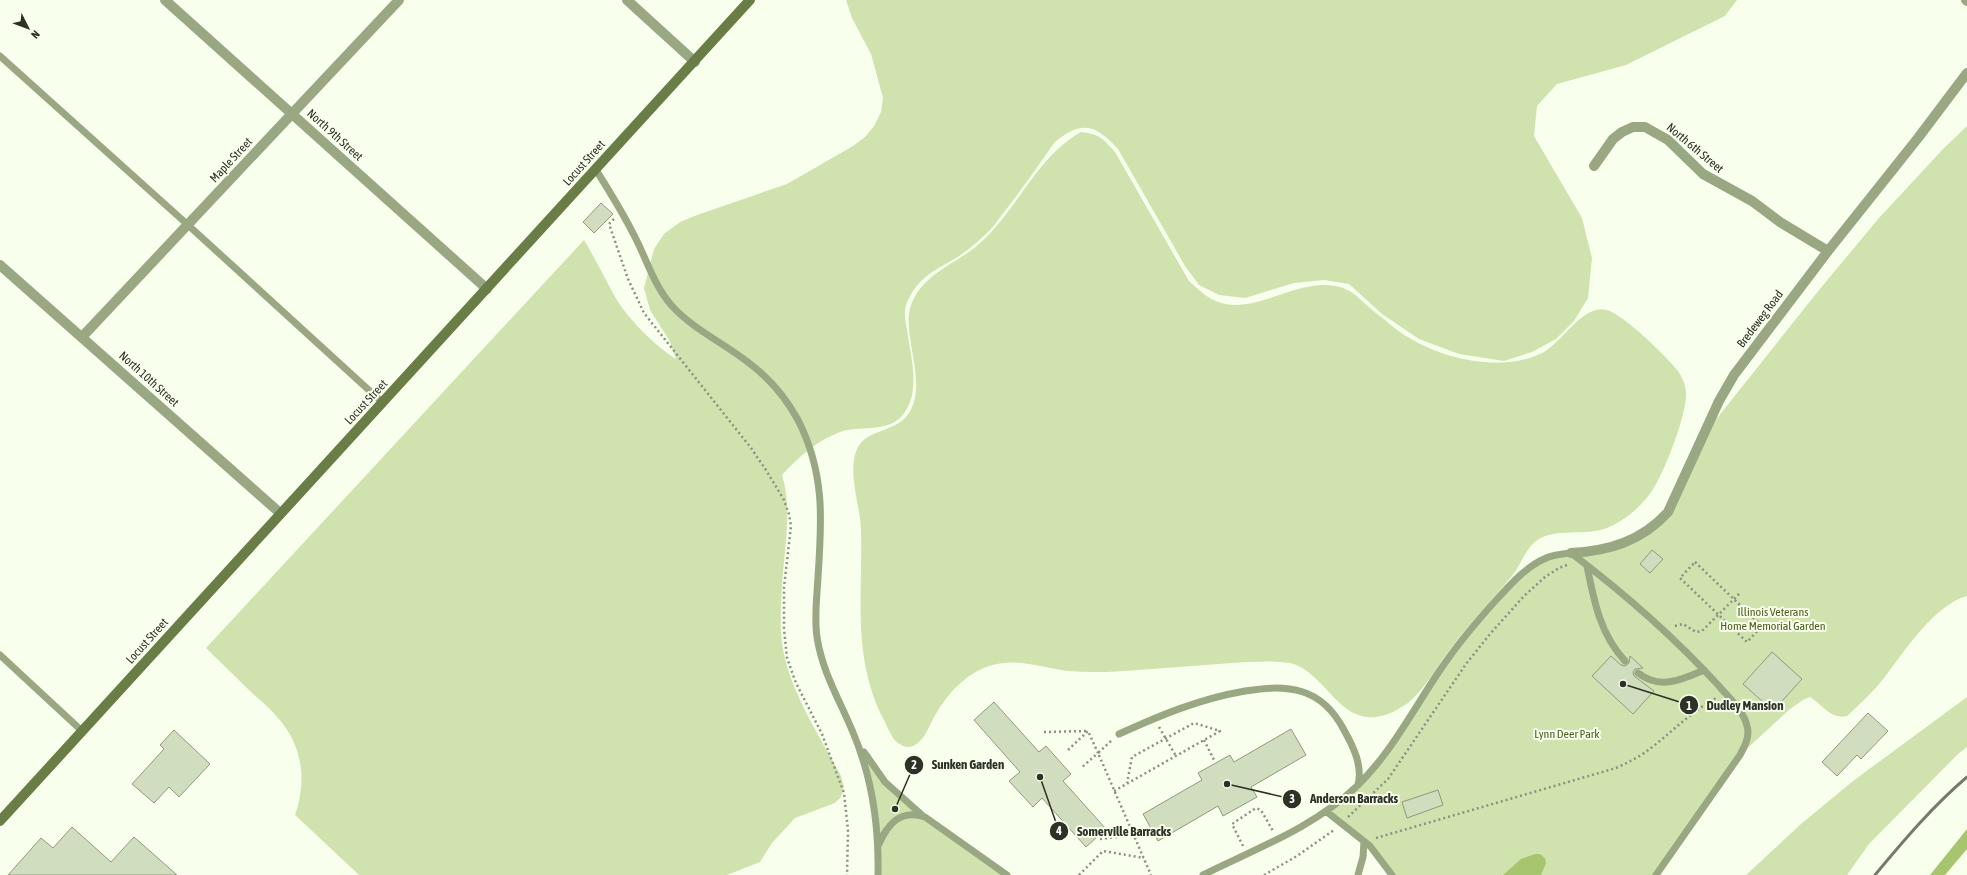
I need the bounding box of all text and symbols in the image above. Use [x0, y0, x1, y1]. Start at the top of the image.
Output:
north arrow [8, 8, 48, 48]
text: N [29, 28, 42, 41]
street label: North 9th Street [304, 106, 366, 164]
street label: North 6th Street [1664, 120, 1727, 176]
street label: Maple Street [207, 134, 256, 185]
street label: Locust Street [560, 137, 608, 189]
street label: Bredeweg Road [1734, 288, 1786, 350]
street label: North 10th Street [116, 349, 182, 410]
street label: Locust Street [342, 376, 391, 427]
park label: Illinois Veterans Home Memorial Garden [1720, 605, 1826, 633]
street label: Locust Street [123, 615, 171, 667]
callout: Dudley Mansion [1679, 693, 1792, 718]
text: Dudley Mansion [1707, 698, 1784, 713]
text: 1 [1686, 699, 1692, 713]
park label: Lynn Deer Park [1534, 727, 1600, 741]
callout: Sunken Garden [904, 752, 1012, 777]
text: Sunken Garden [932, 757, 1004, 772]
text: 2 [911, 758, 917, 772]
callout: Anderson Barracks [1282, 786, 1406, 811]
text: Anderson Barracks [1309, 791, 1398, 806]
text: 3 [1289, 792, 1295, 806]
callout: Somerville Barracks [1049, 819, 1179, 844]
text: 4 [1055, 824, 1062, 838]
text: Somerville Barracks [1077, 824, 1172, 839]

